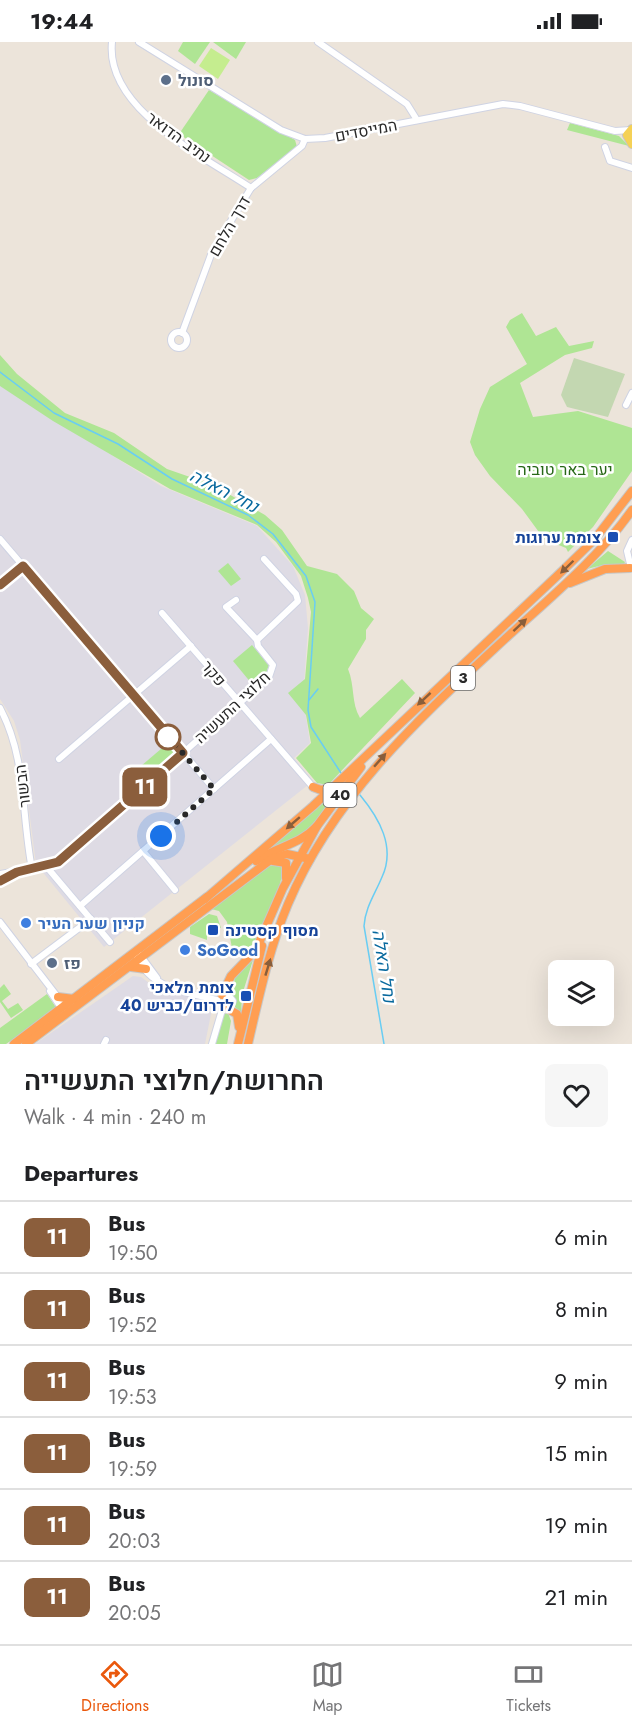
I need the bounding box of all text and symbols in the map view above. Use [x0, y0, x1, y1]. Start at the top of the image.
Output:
text: 19:44 [30, 5, 94, 37]
place label: סונול [178, 69, 214, 92]
marker: סונול [159, 73, 173, 87]
street label: נתיב הדואר [142, 106, 216, 169]
street label: המייסדים [333, 113, 399, 148]
street label: דרך הלחם [203, 192, 256, 261]
park label: יער באר טוביה [517, 458, 613, 481]
water label: נחל האלה [185, 463, 264, 520]
place label: צומת ערוגות [515, 526, 601, 549]
marker: צומת ערוגות [606, 530, 620, 544]
one-way arrow [560, 559, 574, 573]
one-way arrow [513, 618, 528, 632]
street label: פקר [196, 655, 231, 691]
street label: חלוצי התעשיה [189, 666, 276, 749]
road number: 3 [451, 666, 475, 690]
one-way arrow [416, 692, 431, 706]
unlabelled marker [155, 724, 181, 750]
one-way arrow [373, 753, 386, 768]
street label: הבשור [8, 763, 37, 809]
line badge: 11 [118, 768, 172, 806]
text: 11 [134, 772, 156, 802]
road number: 40 [324, 783, 356, 807]
one-way arrow [285, 817, 301, 830]
your location [146, 821, 176, 851]
place label: קניון שער העיר [38, 912, 145, 935]
marker: קניון שער העיר [19, 916, 33, 930]
place label: מסוף קסטינה [225, 919, 318, 942]
marker: מסוף קסטינה [206, 923, 220, 937]
water label: נחל האלה [365, 927, 403, 1006]
place label: SoGood [197, 939, 258, 962]
marker: SoGood [178, 943, 192, 957]
place label: פז [64, 952, 81, 975]
marker: פז [45, 956, 59, 970]
one-way arrow [264, 958, 273, 976]
map controls [548, 960, 614, 1026]
button: layers [548, 960, 614, 1026]
place label: צומת מלאכי לדרום/כביש 40 [120, 976, 234, 1017]
marker: צומת מלאכי לדרום/כביש 40 [239, 989, 253, 1003]
text: החרושת/חלוצי התעשייה [24, 1060, 324, 1101]
button: heart [545, 1064, 608, 1127]
text: Walk · 4 min · 240 m [24, 1103, 206, 1132]
text: Departures [24, 1157, 138, 1189]
text: Bus [108, 1207, 145, 1239]
text: 6 min [554, 1221, 608, 1253]
text: 11 [46, 1222, 68, 1252]
text: 19:50 [108, 1239, 158, 1268]
text: Bus [108, 1279, 145, 1311]
text: 8 min [555, 1293, 608, 1325]
text: 11 [46, 1294, 68, 1324]
text: 19:52 [108, 1311, 157, 1340]
text: Bus [108, 1351, 145, 1383]
text: 9 min [554, 1365, 608, 1397]
text: 11 [46, 1366, 68, 1396]
text: 19:53 [108, 1383, 157, 1412]
text: Bus [108, 1423, 145, 1455]
text: 15 min [545, 1437, 608, 1469]
text: 11 [46, 1438, 68, 1468]
text: 19:59 [108, 1455, 157, 1484]
text: Bus [108, 1495, 145, 1527]
text: 19 min [544, 1509, 608, 1541]
text: 11 [46, 1510, 68, 1540]
text: 20:03 [108, 1527, 160, 1556]
text: Bus [108, 1567, 145, 1599]
text: 21 min [545, 1581, 608, 1613]
text: 11 [46, 1582, 68, 1612]
text: 20:05 [108, 1599, 161, 1628]
tab: Directions [81, 1658, 149, 1717]
tab: Map [311, 1658, 344, 1717]
tab: Tickets [506, 1658, 551, 1717]

